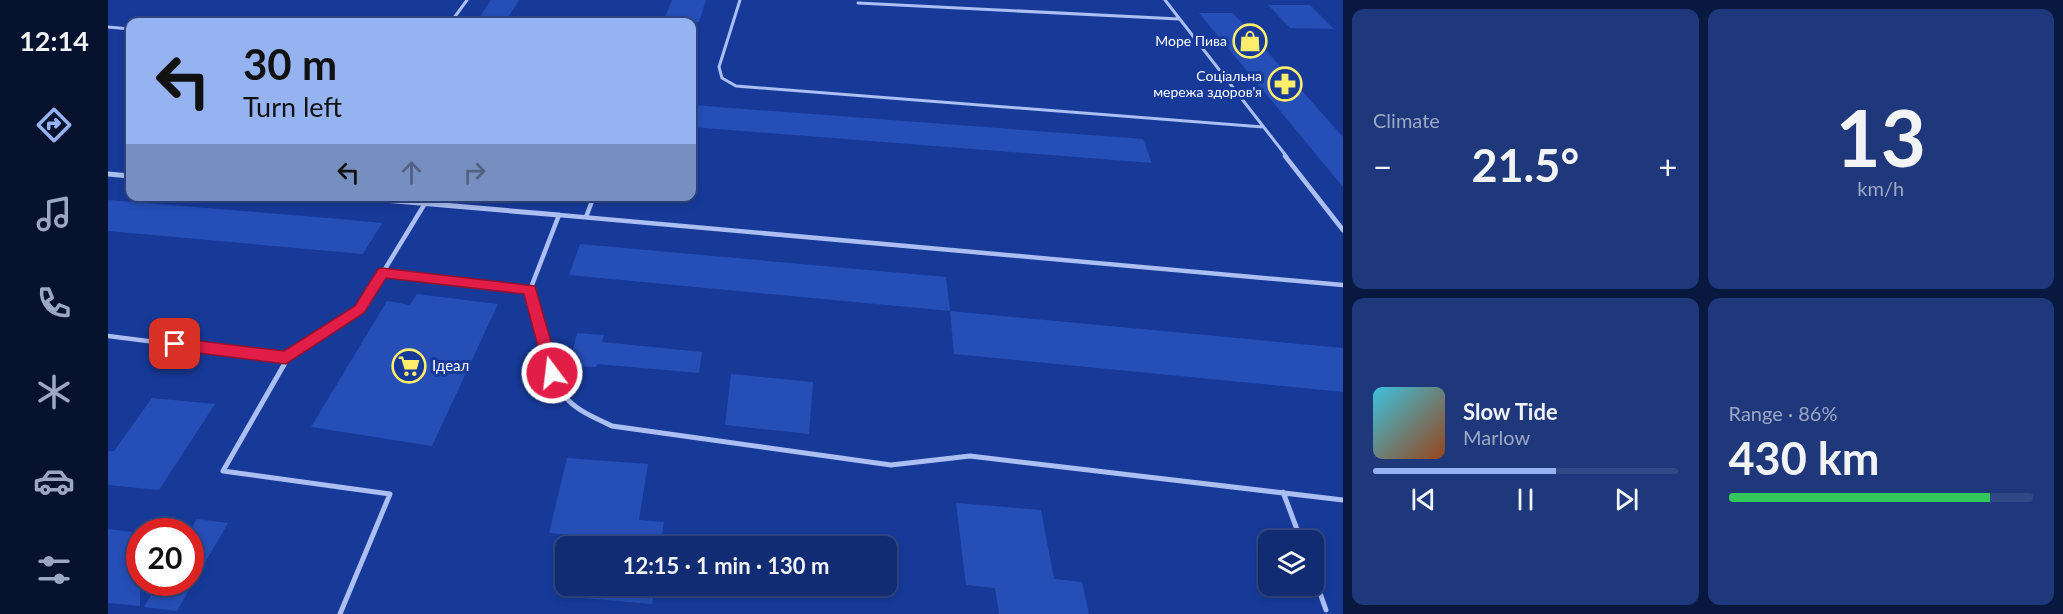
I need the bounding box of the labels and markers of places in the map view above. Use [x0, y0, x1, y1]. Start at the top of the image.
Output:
shop icon: Море Пива [1232, 23, 1268, 59]
place label: Море Пива [1155, 32, 1227, 49]
pharmacy icon: Соціальна мережа здоров'я [1267, 66, 1303, 102]
place label: Соціальна мережа здоров'я [1153, 67, 1262, 100]
pin [149, 318, 200, 369]
supermarket icon: Ідеал [391, 348, 427, 384]
place label: Ідеал [432, 356, 469, 374]

